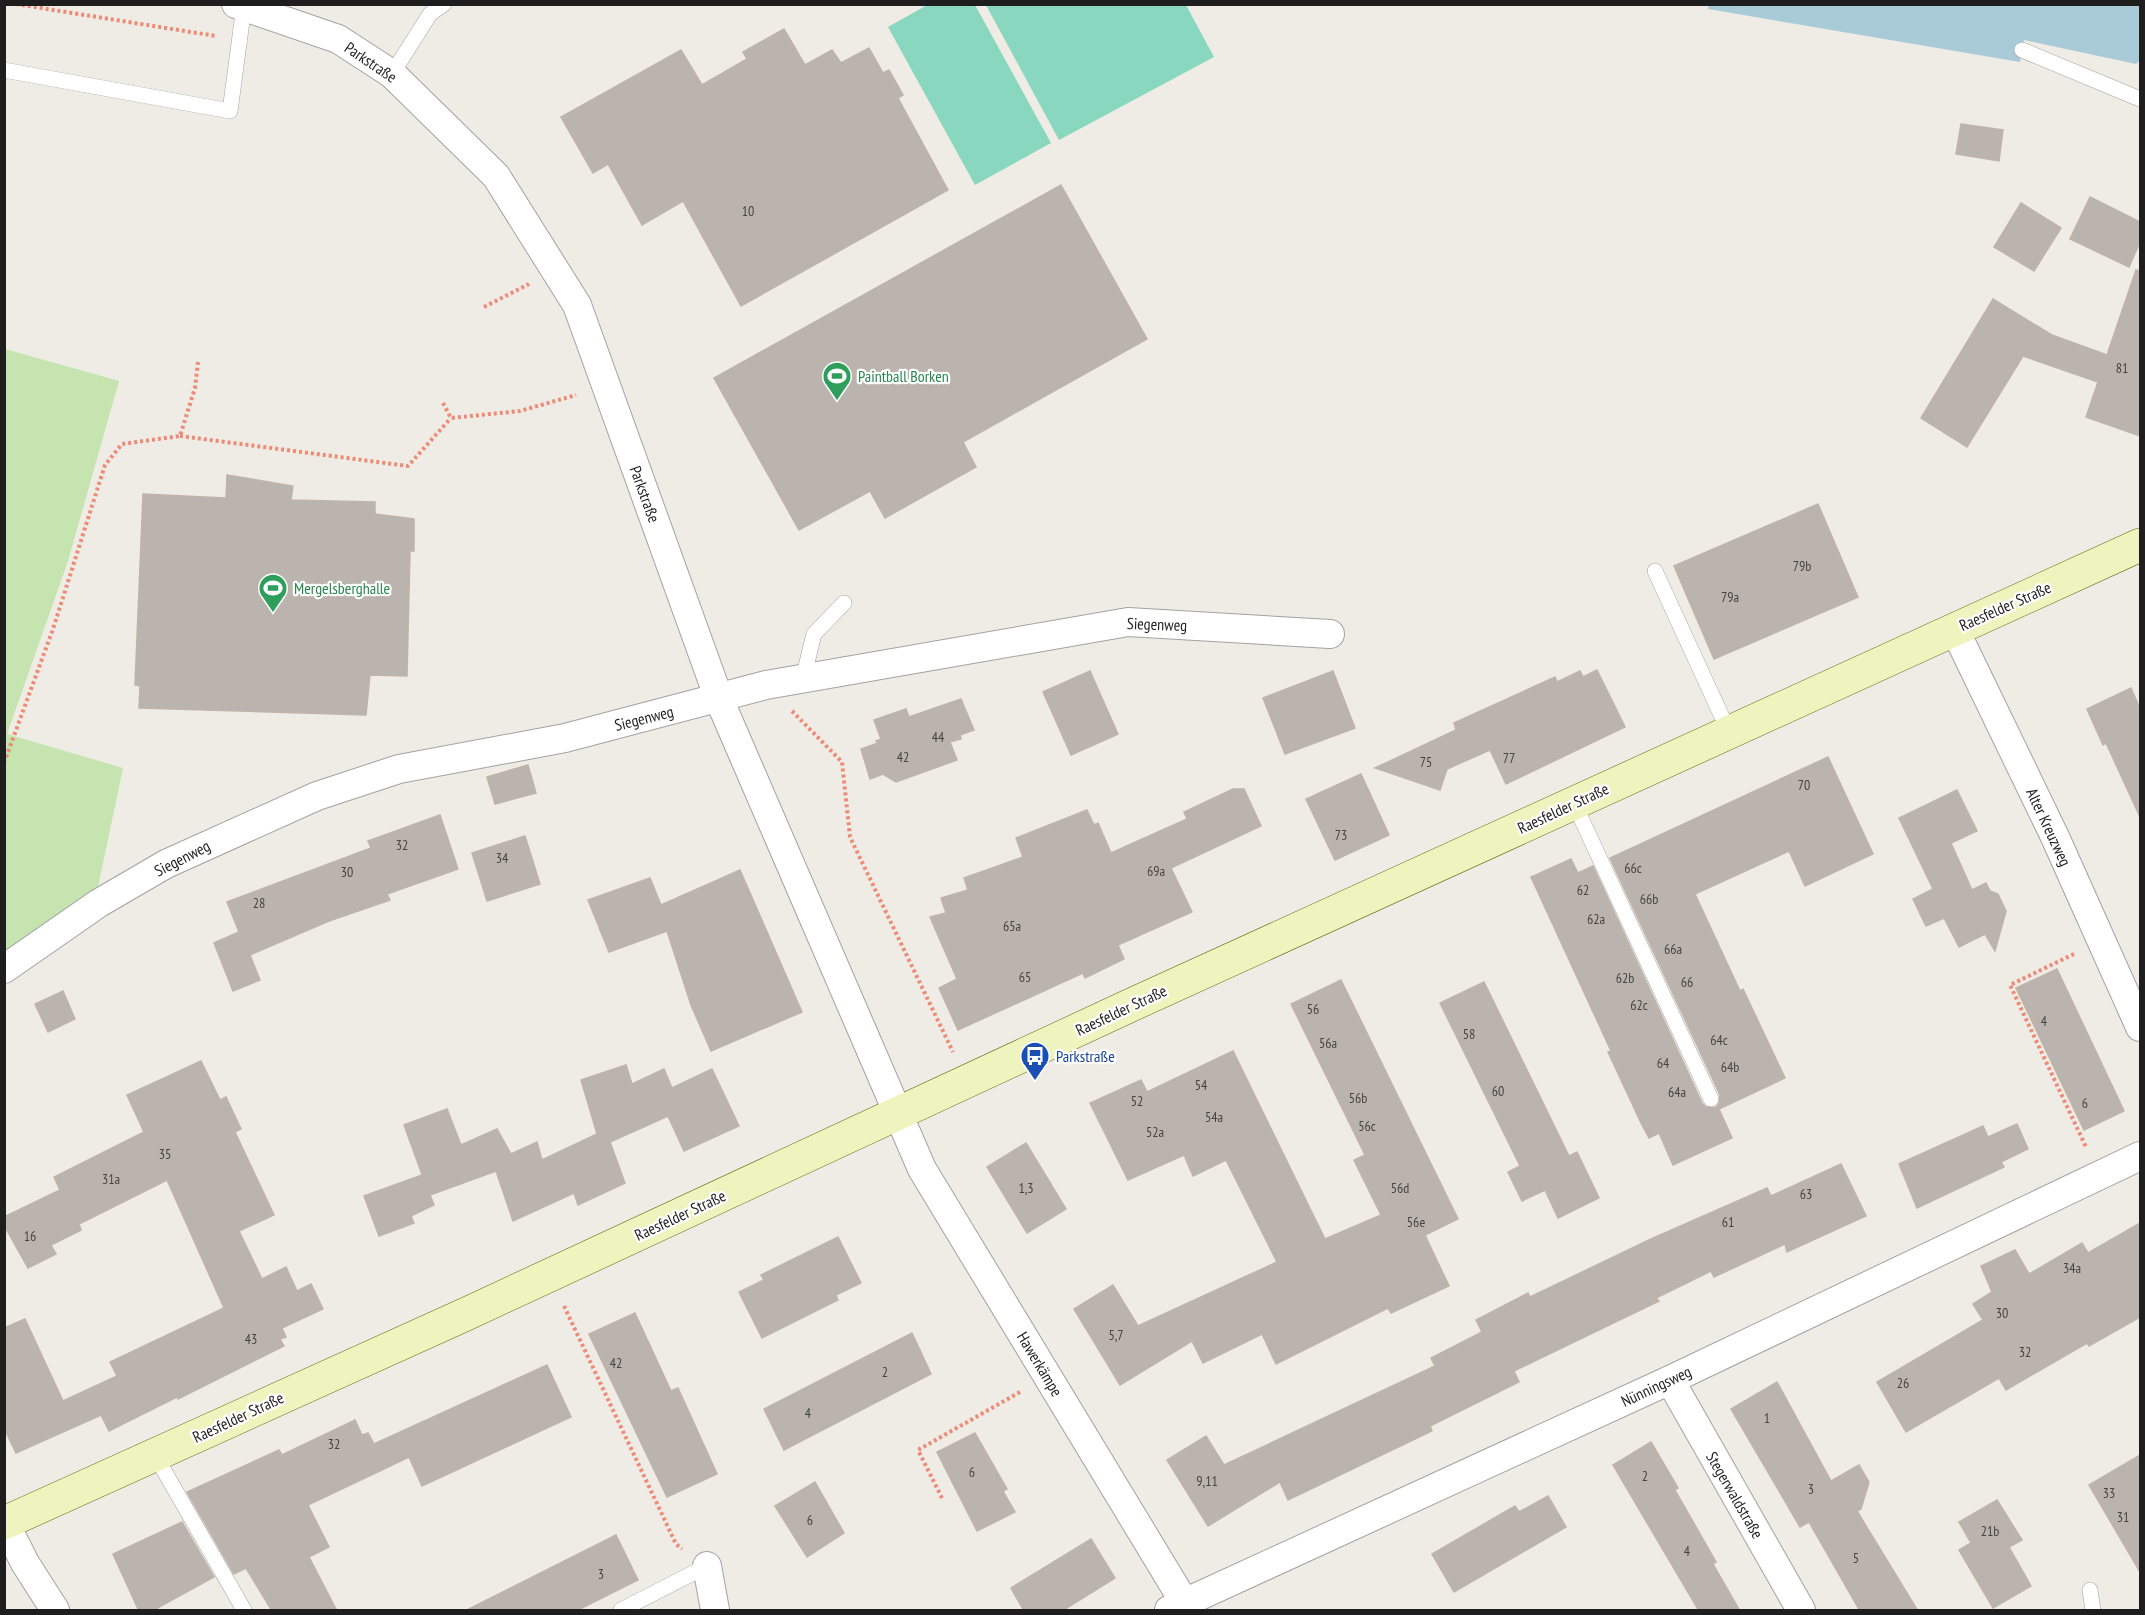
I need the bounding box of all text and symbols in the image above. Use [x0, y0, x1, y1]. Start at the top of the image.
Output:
street label: Parkstraße [341, 37, 401, 87]
house number: 10 [742, 202, 754, 220]
house number: 81 [2116, 359, 2128, 377]
sports icon: Paintball Borken [821, 360, 853, 402]
place label: Paintball Borken [858, 366, 949, 386]
street label: Parkstraße [626, 463, 664, 525]
house number: 79b [1793, 557, 1811, 575]
sports icon: Mergelsberghalle [257, 572, 289, 614]
street label: Raesfelder Straße [1956, 577, 2054, 635]
place label: Mergelsberghalle [294, 578, 390, 598]
house number: 79a [1721, 588, 1739, 606]
street label: Siegenweg [1127, 613, 1187, 635]
street label: Siegenweg [612, 701, 676, 735]
house number: 44 [932, 728, 945, 746]
house number: 42 [897, 748, 909, 766]
house number: 77 [1503, 749, 1515, 767]
house number: 75 [1420, 753, 1432, 771]
house number: 70 [1798, 776, 1810, 794]
street label: Raesfelder Straße [1514, 778, 1612, 838]
street label: Alter Kreuzweg [2022, 785, 2076, 869]
house number: 73 [1335, 826, 1347, 844]
street label: Siegenweg [151, 835, 213, 881]
house number: 32 [396, 836, 408, 854]
house number: 34 [496, 849, 509, 867]
house number: 66c [1624, 859, 1642, 877]
house number: 69a [1147, 862, 1165, 880]
house number: 30 [341, 863, 353, 881]
house number: 62 [1577, 881, 1589, 899]
house number: 66b [1640, 890, 1658, 908]
house number: 28 [253, 894, 265, 912]
house number: 62a [1587, 910, 1605, 928]
house number: 65a [1003, 917, 1021, 935]
house number: 66a [1664, 940, 1682, 958]
house number: 65 [1019, 968, 1031, 986]
house number: 62b [1616, 969, 1634, 987]
house number: 66 [1681, 973, 1693, 991]
street label: Raesfelder Straße [1072, 980, 1170, 1040]
house number: 62c [1630, 996, 1648, 1014]
house number: 56 [1307, 1000, 1319, 1018]
house number: 4 [2041, 1012, 2048, 1030]
house number: 58 [1463, 1025, 1475, 1043]
house number: 64c [1710, 1031, 1728, 1049]
house number: 56a [1319, 1034, 1337, 1052]
bus stop icon: Parkstraße [1019, 1040, 1051, 1082]
place label: Parkstraße [1056, 1046, 1115, 1066]
house number: 64 [1657, 1054, 1670, 1072]
house number: 64b [1721, 1058, 1739, 1076]
house number: 54 [1195, 1076, 1208, 1094]
house number: 60 [1492, 1082, 1504, 1100]
house number: 64a [1668, 1083, 1686, 1101]
house number: 56b [1349, 1089, 1367, 1107]
house number: 52 [1131, 1092, 1143, 1110]
house number: 6 [2082, 1094, 2088, 1112]
house number: 54a [1205, 1108, 1223, 1126]
house number: 56c [1358, 1117, 1376, 1135]
house number: 52a [1146, 1123, 1164, 1141]
house number: 35 [159, 1145, 171, 1163]
house number: 31a [102, 1170, 120, 1188]
house number: 1,3 [1018, 1179, 1034, 1197]
house number: 56d [1391, 1179, 1409, 1197]
street label: Raesfelder Straße [631, 1185, 729, 1245]
house number: 63 [1800, 1185, 1812, 1203]
house number: 56e [1407, 1213, 1425, 1231]
house number: 61 [1722, 1213, 1734, 1231]
house number: 16 [24, 1227, 36, 1245]
house number: 34a [2063, 1259, 2081, 1277]
house number: 30 [1996, 1304, 2008, 1322]
house number: 5,7 [1108, 1326, 1124, 1344]
street label: Hawerkämpe [1013, 1328, 1067, 1400]
house number: 43 [245, 1330, 257, 1348]
house number: 32 [2019, 1343, 2031, 1361]
house number: 42 [610, 1354, 622, 1372]
street label: Nünningsweg [1618, 1361, 1694, 1411]
house number: 2 [882, 1363, 888, 1381]
house number: 26 [1897, 1374, 1909, 1392]
street label: Raesfelder Straße [189, 1387, 287, 1447]
house number: 4 [805, 1404, 812, 1422]
house number: 1 [1764, 1409, 1770, 1427]
house number: 32 [328, 1435, 340, 1453]
street label: Stegerwaldstraße [1702, 1448, 1768, 1542]
house number: 6 [969, 1463, 975, 1481]
house number: 2 [1642, 1467, 1648, 1485]
house number: 9,11 [1196, 1472, 1218, 1490]
house number: 3 [1808, 1480, 1814, 1498]
house number: 33 [2103, 1484, 2115, 1502]
house number: 31 [2117, 1508, 2129, 1526]
house number: 6 [807, 1511, 813, 1529]
house number: 21b [1981, 1522, 1999, 1540]
house number: 4 [1684, 1542, 1691, 1560]
house number: 5 [1853, 1549, 1859, 1567]
house number: 3 [598, 1565, 604, 1583]

